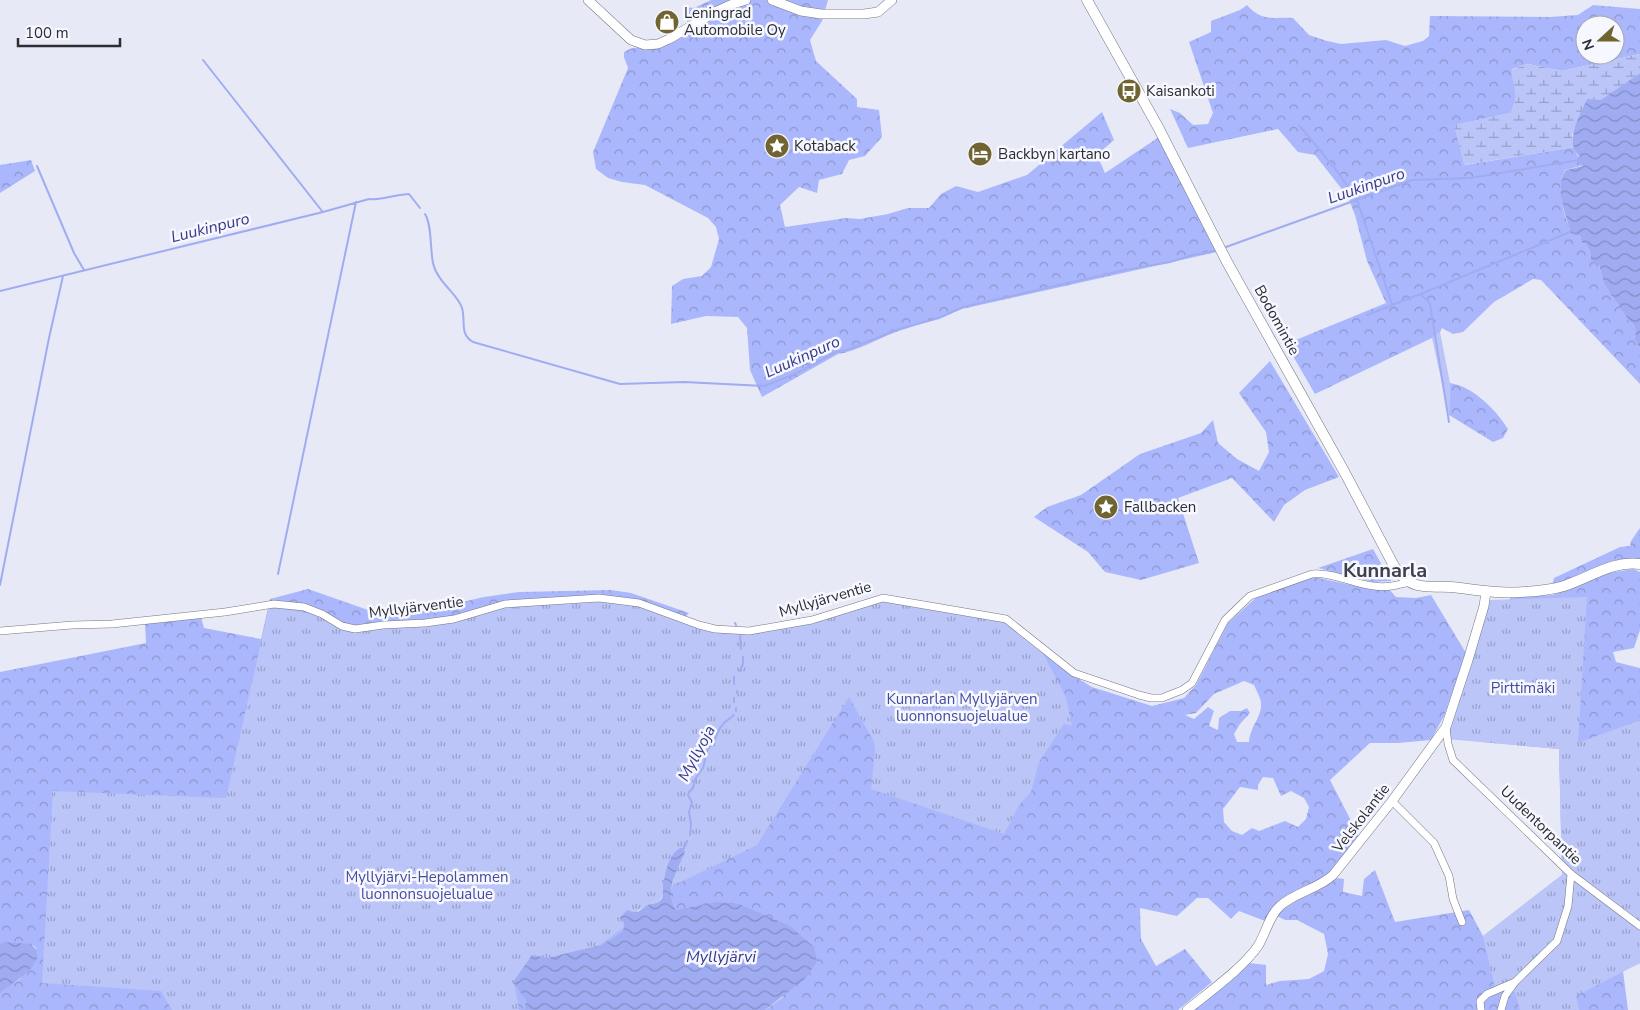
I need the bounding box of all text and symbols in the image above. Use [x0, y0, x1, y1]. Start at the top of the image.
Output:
place label: Leningrad Automobile Oy [684, 3, 786, 40]
shop icon: Leningrad Automobile Oy [654, 9, 680, 35]
scale bar [18, 15, 120, 47]
north arrow [1575, 15, 1625, 65]
text: 100 m [25, 23, 69, 43]
text: N [1578, 36, 1599, 53]
bus stop icon: Kaisankoti [1116, 78, 1142, 104]
place label: Kaisankoti [1146, 81, 1215, 101]
place icon: Kotaback [764, 133, 790, 159]
place label: Kotaback [794, 136, 856, 156]
hotel icon: Backbyn kartano [967, 141, 993, 167]
place label: Backbyn kartano [998, 144, 1110, 164]
water label: Luukinpuro [1325, 162, 1408, 209]
water label: Luukinpuro [169, 208, 252, 248]
street label: Bodomintie [1250, 281, 1304, 359]
water label: Luukinpuro [761, 331, 844, 383]
place icon: Fallbacken [1093, 494, 1119, 520]
place label: Fallbacken [1124, 497, 1196, 517]
district label: Kunnarla [1343, 557, 1427, 584]
street label: Myllyjärventie [777, 576, 873, 622]
street label: Myllyjärventie [368, 591, 464, 623]
park label: Pirttimäki [1491, 678, 1555, 698]
park label: Kunnarlan Myllyjärven luonnonsuojelualue [886, 689, 1038, 726]
water label: Myllyoja [673, 722, 721, 785]
street label: Velskolantie [1327, 779, 1394, 857]
street label: Uudentorpantie [1496, 781, 1586, 869]
park label: Myllyjärvi-Hepolammen luonnonsuojelualue [346, 867, 508, 904]
water label: Myllyjärvi [686, 946, 756, 968]

